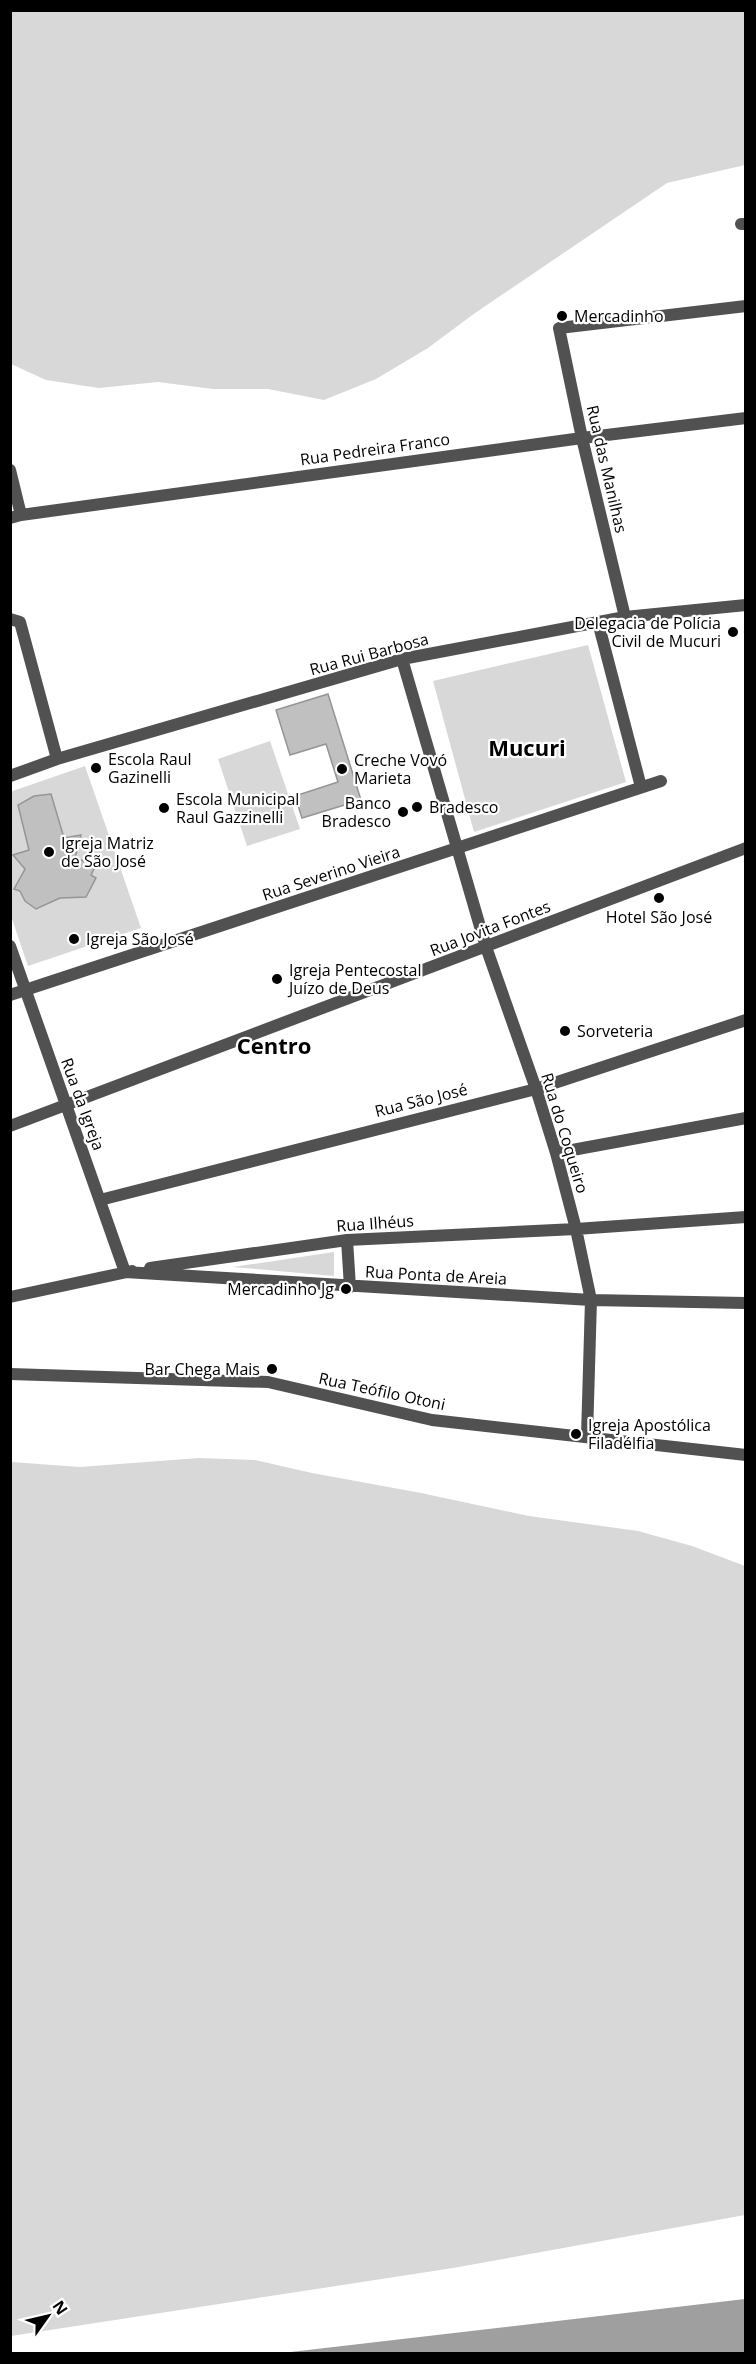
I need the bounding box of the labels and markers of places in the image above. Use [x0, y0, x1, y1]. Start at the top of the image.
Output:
place label: Mercadinho [574, 305, 664, 327]
marker: Mercadinho [555, 309, 569, 323]
place label: Delegacia de Polícia Civil de Mucuri [574, 612, 721, 652]
marker: Delegacia de Polícia Civil de Mucuri [726, 625, 740, 639]
place label: Escola Raul Gazinelli [108, 748, 192, 788]
place label: Creche Vovó Marieta [354, 749, 447, 789]
marker: Escola Raul Gazinelli [89, 761, 103, 775]
marker: Creche Vovó Marieta [335, 762, 349, 776]
place label: Escola Municipal Raul Gazzinelli [176, 788, 299, 828]
place label: Banco Bradesco [322, 792, 391, 832]
place label: Bradesco [429, 796, 498, 818]
marker: Bradesco [410, 800, 424, 814]
marker: Escola Municipal Raul Gazzinelli [157, 801, 171, 815]
marker: Banco Bradesco [396, 805, 410, 819]
place label: Igreja Matriz de São José [61, 832, 154, 872]
marker: Igreja Matriz de São José [42, 845, 56, 859]
marker: Hotel São José [652, 891, 666, 905]
place label: Hotel São José [606, 906, 712, 928]
place label: Igreja São José [86, 928, 194, 950]
marker: Igreja São José [67, 932, 81, 946]
place label: Igreja Pentecostal Juízo de Deus [287, 959, 421, 999]
marker: Igreja Pentecostal Juízo de Deus [270, 972, 284, 986]
place label: Sorveteria [577, 1020, 653, 1042]
marker: Sorveteria [558, 1024, 572, 1038]
place label: Mercadinho Jg [227, 1278, 334, 1300]
marker: Mercadinho Jg [339, 1282, 353, 1296]
place label: Bar Chega Mais [145, 1358, 260, 1380]
marker: Bar Chega Mais [265, 1362, 279, 1376]
place label: Igreja Apostólica Filadélfia [588, 1414, 711, 1454]
marker: Igreja Apostólica Filadélfia [569, 1427, 583, 1441]

